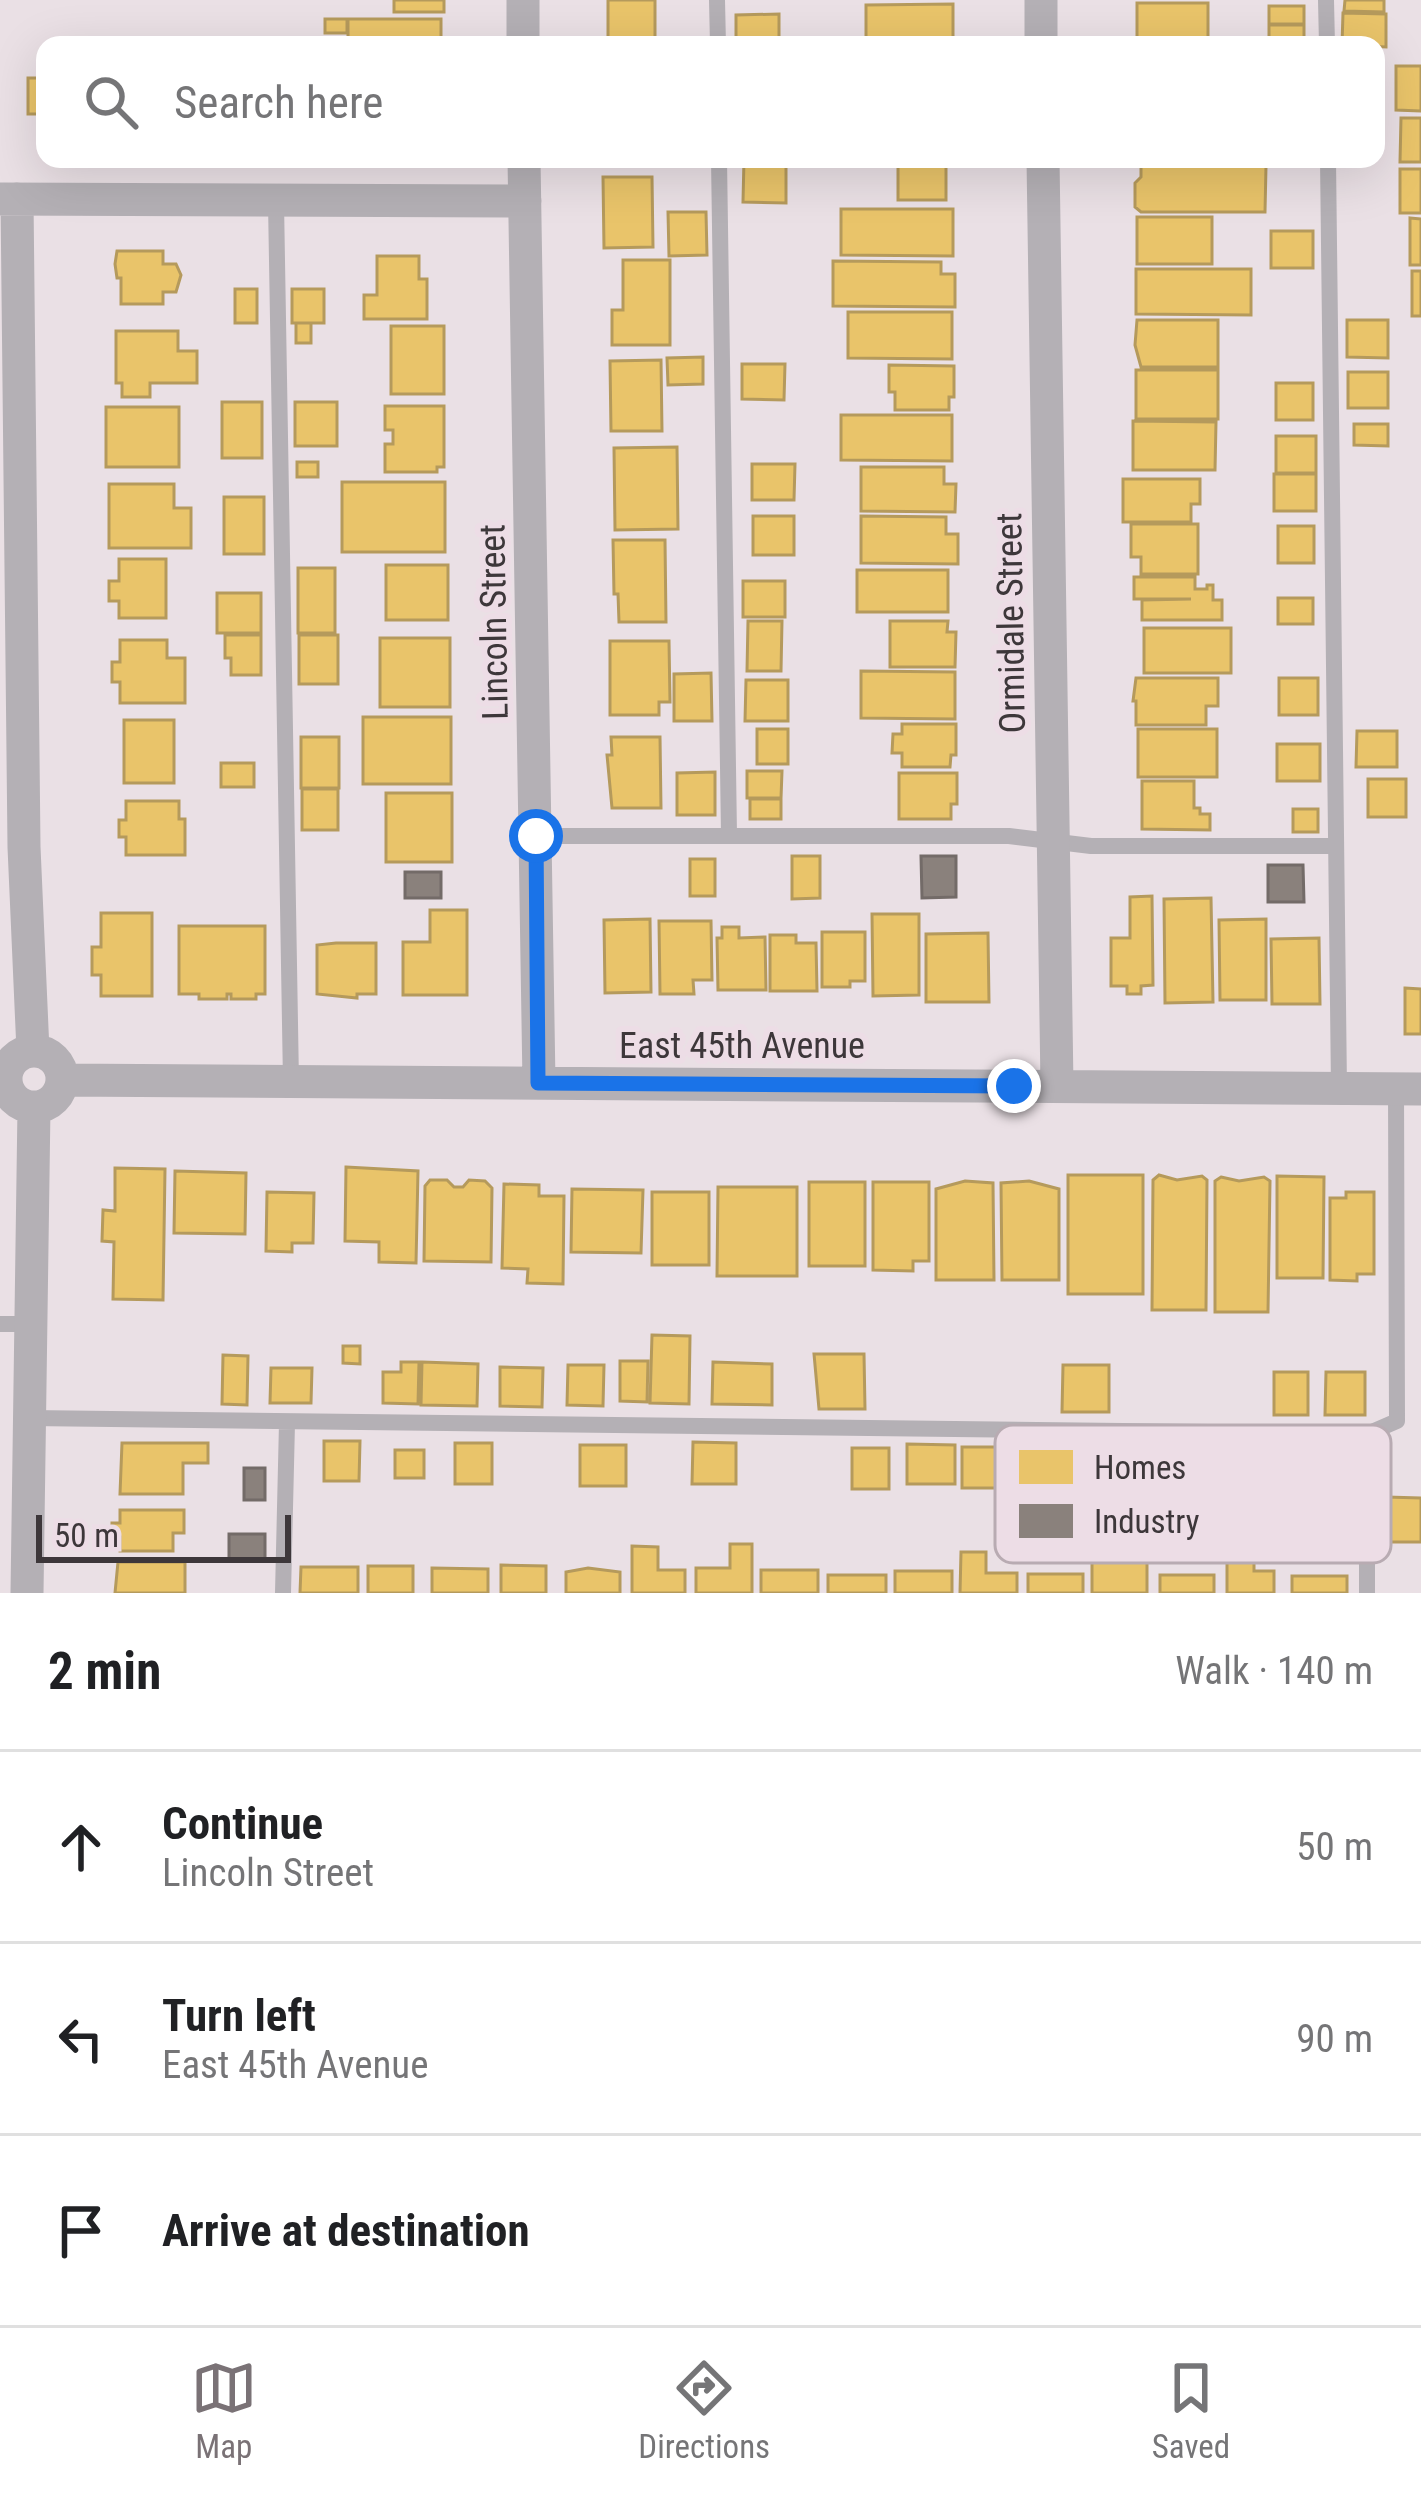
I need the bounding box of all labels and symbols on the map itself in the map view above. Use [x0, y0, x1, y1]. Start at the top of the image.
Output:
street label: Ormidale Street [988, 512, 1034, 734]
street label: Lincoln Street [471, 524, 517, 720]
route start [509, 809, 563, 863]
street label: East 45th Avenue [619, 1025, 865, 1067]
route end [987, 1059, 1041, 1113]
legend [995, 1425, 1391, 1563]
text: Homes [1094, 1448, 1186, 1487]
text: Industry [1094, 1502, 1200, 1541]
scale bar [36, 1509, 291, 1562]

